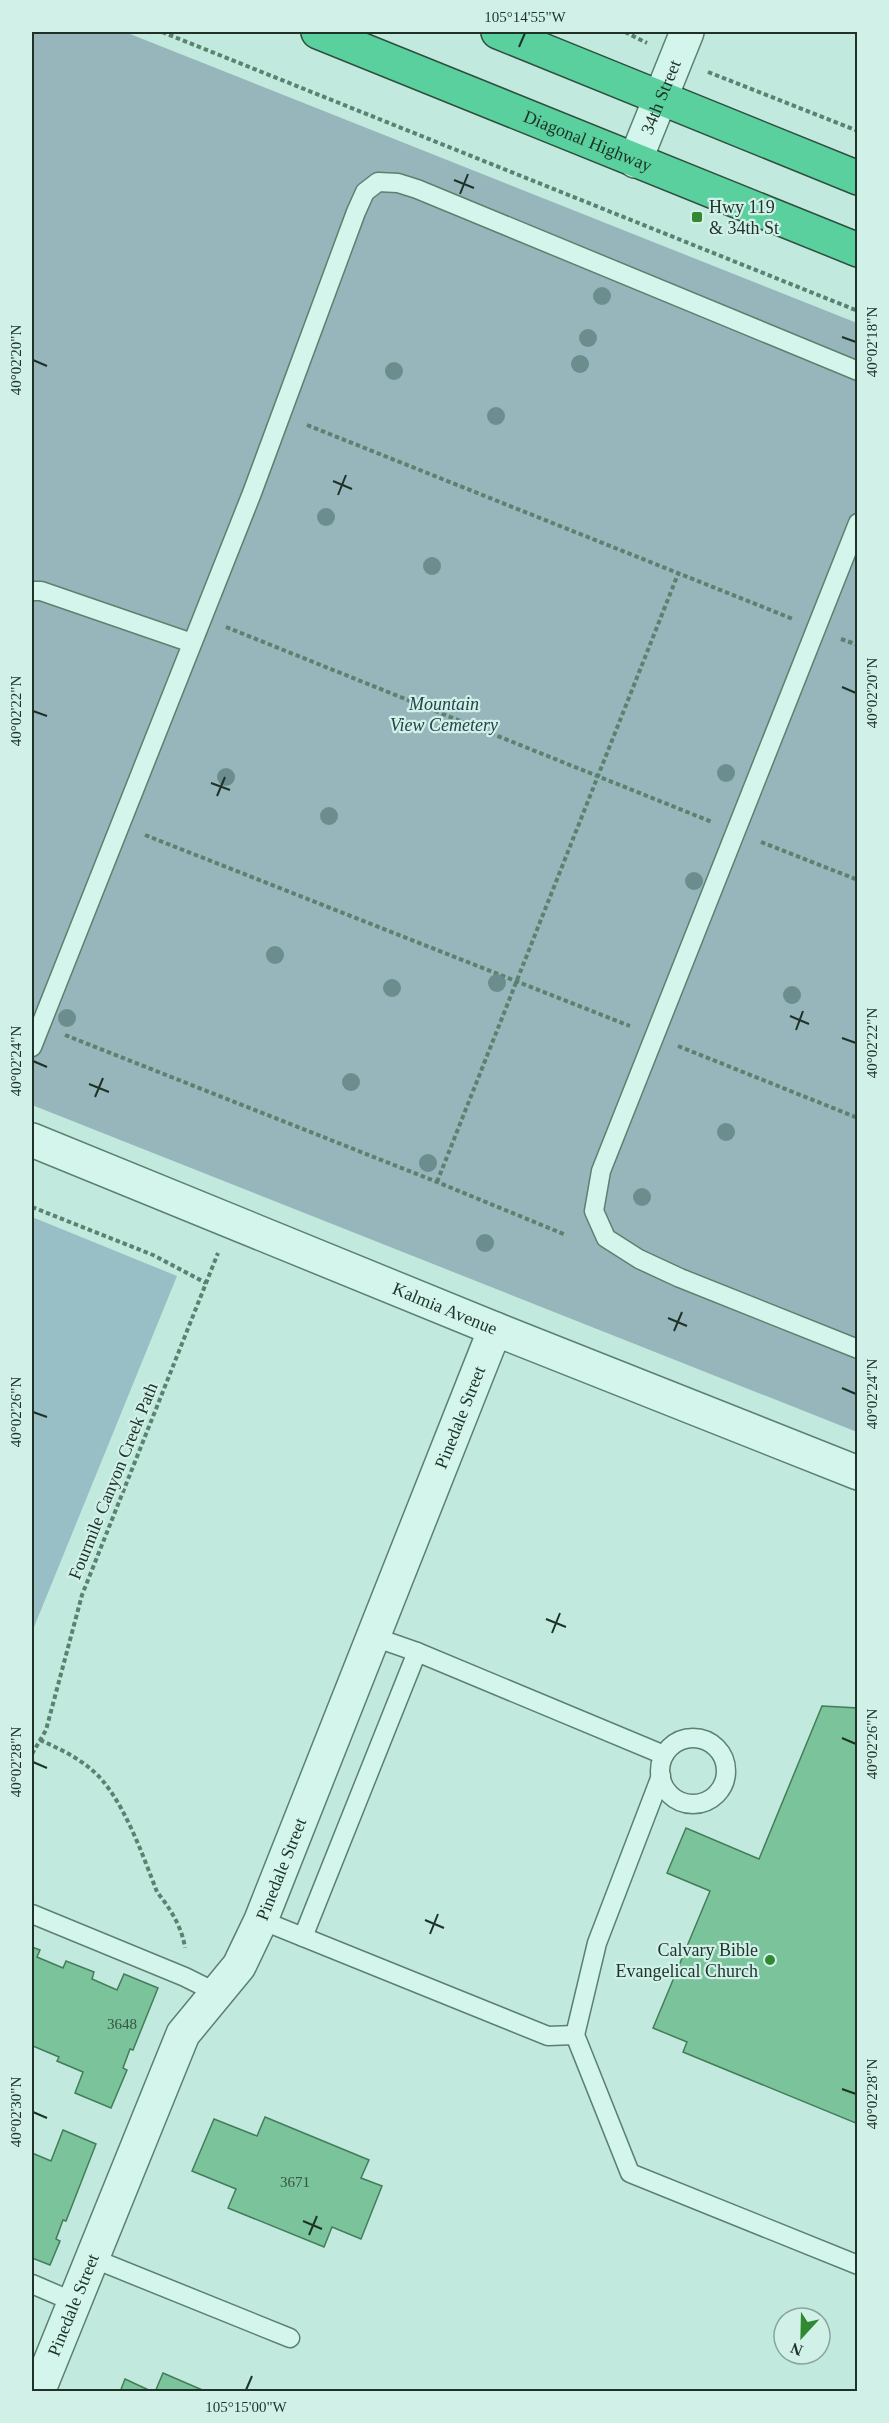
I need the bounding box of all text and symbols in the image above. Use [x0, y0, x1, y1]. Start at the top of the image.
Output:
text: 105°14'55"W [484, 9, 567, 25]
street label: 34th Street [637, 57, 685, 137]
street label: Diagonal Highway [521, 106, 655, 176]
place label: Hwy 119 & 34th St [709, 197, 779, 238]
marker: Hwy 119 & 34th St [690, 210, 704, 224]
text: 40°02'18"N [864, 307, 880, 377]
text: 40°02'20"N [8, 325, 24, 395]
text: 40°02'20"N [864, 658, 880, 728]
text: 40°02'22"N [8, 676, 24, 746]
park label: Mountain View Cemetery [390, 694, 498, 735]
text: 40°02'22"N [864, 1008, 880, 1078]
text: 40°02'24"N [8, 1026, 24, 1096]
street label: Kalmia Avenue [390, 1278, 500, 1339]
text: 40°02'24"N [864, 1359, 880, 1429]
street label: Pinedale Street [431, 1363, 489, 1471]
text: 40°02'26"N [8, 1377, 24, 1447]
street label: Fourmile Canyon Creek Path [64, 1380, 162, 1582]
text: 40°02'26"N [864, 1709, 880, 1779]
text: 40°02'28"N [8, 1727, 24, 1797]
street label: Pinedale Street [252, 1815, 310, 1923]
place label: Calvary Bible Evangelical Church [616, 1940, 758, 1981]
marker: Calvary Bible Evangelical Church [763, 1953, 777, 1967]
house number: 3648 [107, 2016, 137, 2032]
text: 40°02'28"N [864, 2059, 880, 2129]
text: 40°02'30"N [8, 2077, 24, 2147]
house number: 3671 [280, 2174, 310, 2190]
street label: Pinedale Street [44, 2251, 103, 2359]
north arrow [772, 2306, 832, 2366]
text: N [788, 2339, 805, 2359]
text: 105°15'00"W [205, 2399, 288, 2415]

